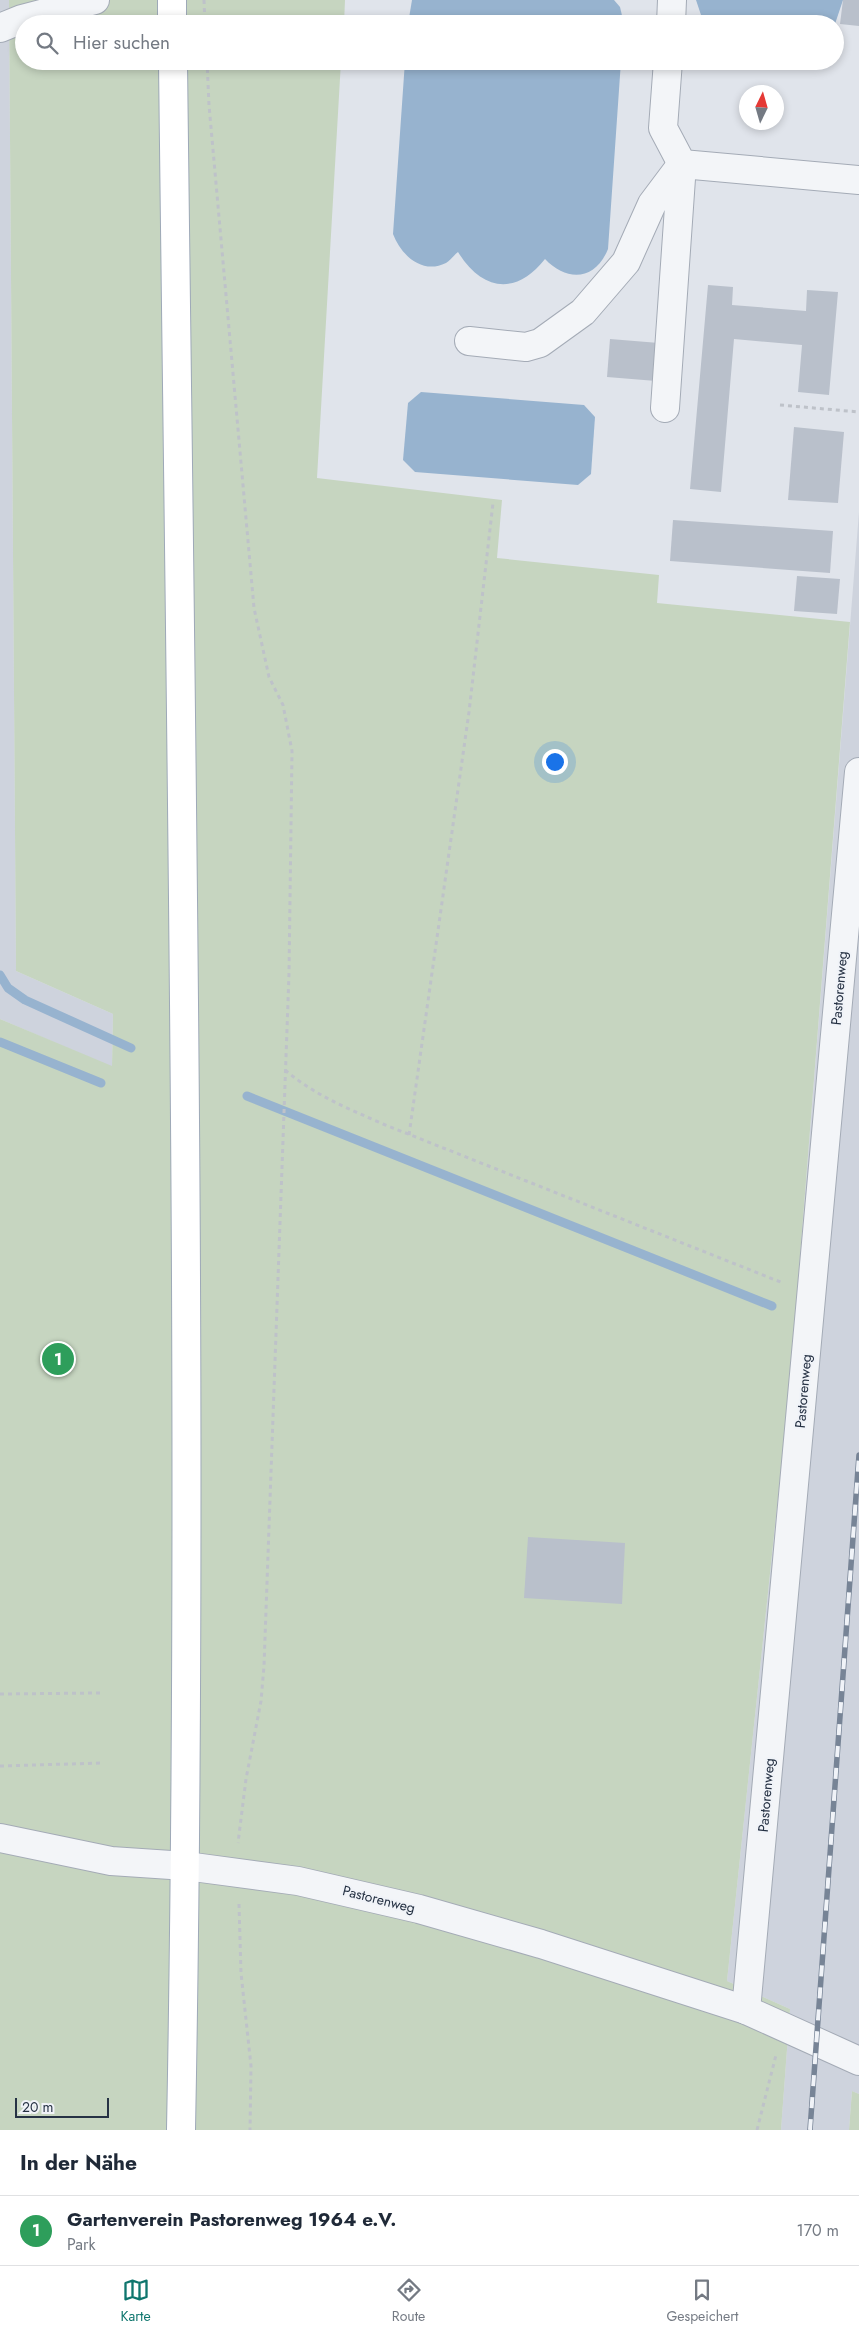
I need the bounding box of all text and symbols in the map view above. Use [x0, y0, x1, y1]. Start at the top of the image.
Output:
search box [15, 15, 844, 70]
icon: search [33, 29, 61, 57]
text: Hier suchen [73, 29, 170, 56]
north arrow [739, 85, 784, 130]
your location [542, 749, 568, 775]
street label: Pastorenweg [826, 950, 852, 1026]
pin: 1 [42, 1340, 74, 1378]
street label: Pastorenweg [790, 1353, 816, 1429]
street label: Pastorenweg [753, 1757, 779, 1833]
street label: Pastorenweg [341, 1880, 417, 1918]
scale bar [15, 2095, 109, 2118]
text: 20 m [22, 2097, 54, 2117]
text: In der Nähe [20, 2148, 137, 2178]
text: Gartenverein Pastorenweg 1964 e.V. [67, 2206, 396, 2233]
text: 1 [32, 2219, 40, 2242]
text: 170 m [797, 2219, 839, 2242]
text: Park [67, 2233, 96, 2256]
tab: Karte [121, 2276, 151, 2326]
tab: Route [392, 2276, 425, 2326]
tab: Gespeichert [666, 2276, 738, 2326]

